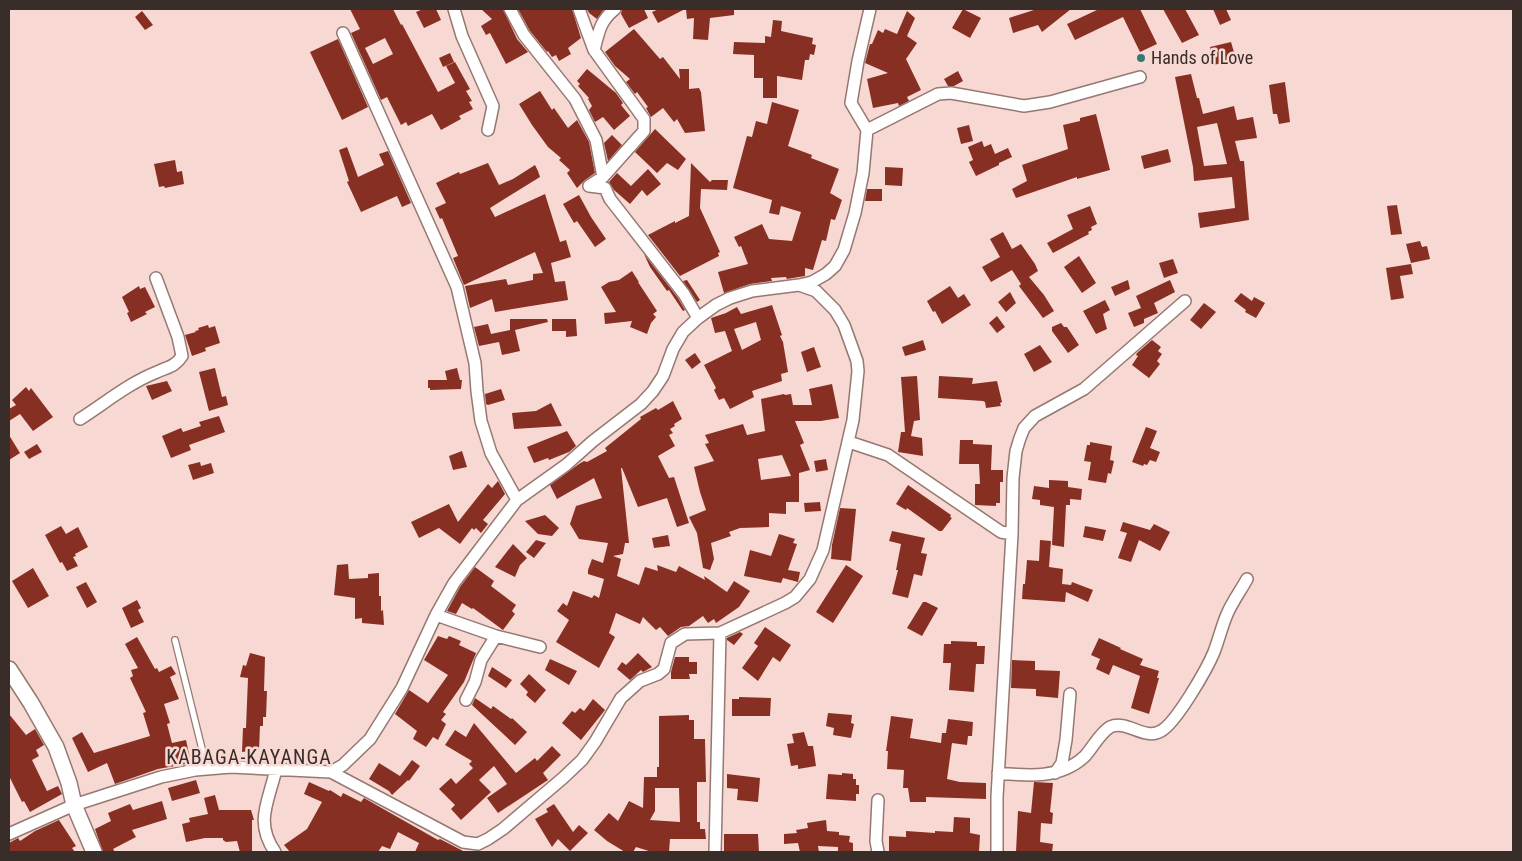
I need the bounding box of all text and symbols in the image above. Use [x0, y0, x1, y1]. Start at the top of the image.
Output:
place label: Hands of Love [1151, 47, 1253, 68]
marker: Hands of Love [1135, 52, 1147, 64]
district label: KABAGA-KAYANGA [166, 745, 332, 769]

